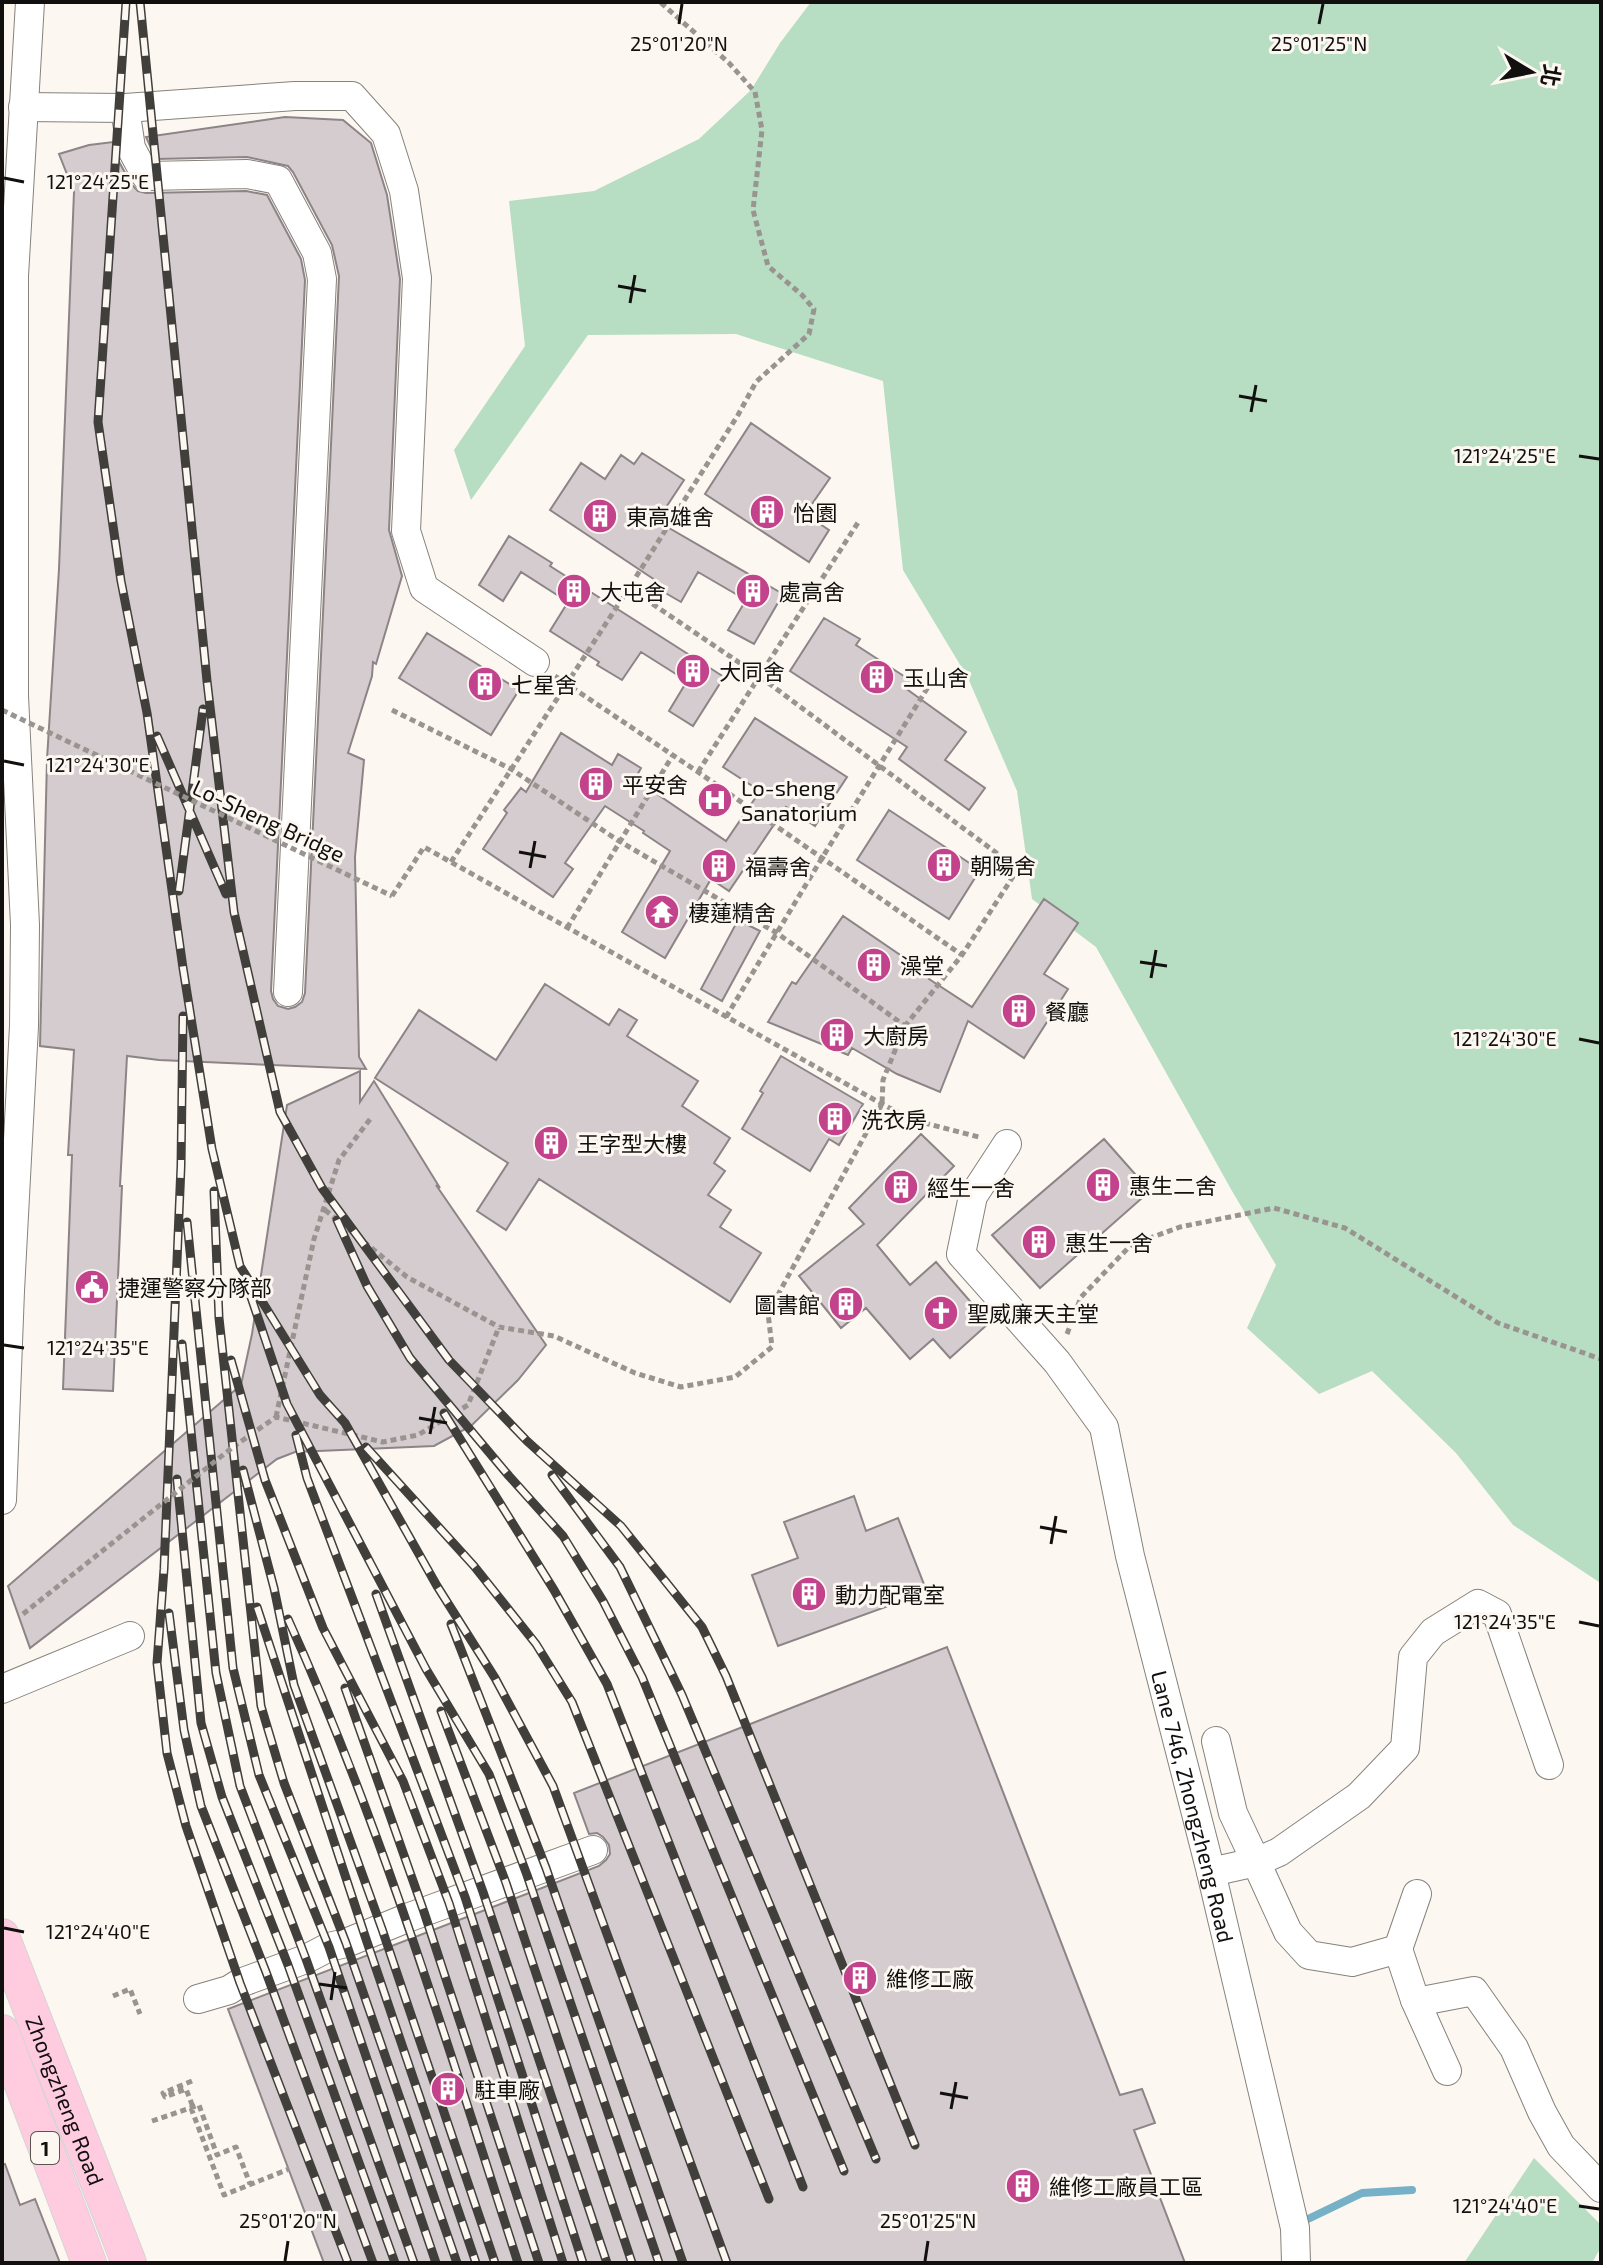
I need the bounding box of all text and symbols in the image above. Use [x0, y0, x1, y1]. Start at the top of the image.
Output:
text: 25°01'20"N [630, 31, 728, 55]
text: 25°01'25"N [1271, 31, 1367, 55]
north arrow [1491, 32, 1571, 112]
text: 北 [1537, 63, 1566, 89]
text: 121°24'25"E [47, 169, 149, 193]
text: 121°24'25"E [1454, 443, 1556, 467]
building icon: 怡園 [748, 493, 786, 531]
building icon: 東高雄舍 [581, 497, 619, 535]
place label: 怡園 [793, 499, 837, 525]
place label: 東高雄舍 [626, 503, 714, 529]
building icon: 大屯舍 [555, 572, 593, 610]
building icon: 處高舍 [734, 572, 772, 610]
place label: 大屯舍 [600, 578, 666, 604]
place label: 處高舍 [779, 578, 845, 604]
building icon: 大同舍 [674, 652, 712, 690]
place label: 大同舍 [719, 658, 785, 684]
building icon: 玉山舍 [858, 658, 896, 696]
place label: 玉山舍 [903, 664, 969, 690]
building icon: 七星舍 [466, 665, 504, 703]
place label: 七星舍 [511, 671, 577, 697]
text: 121°24'30"E [46, 752, 150, 776]
building icon: 平安舍 [577, 765, 615, 803]
place label: 平安舍 [622, 771, 688, 797]
street label: Lo-Sheng Bridge [189, 773, 349, 867]
place label: Lo-sheng Sanatorium [741, 774, 857, 825]
hospital icon: Lo-sheng Sanatorium [696, 781, 734, 819]
building icon: 朝陽舍 [925, 846, 963, 884]
building icon: 福壽舍 [700, 847, 738, 885]
place label: 朝陽舍 [970, 852, 1036, 878]
place label: 福壽舍 [745, 853, 811, 879]
temple icon: 棲蓮精舍 [643, 893, 681, 931]
place label: 棲蓮精舍 [688, 899, 776, 925]
building icon: 澡堂 [855, 946, 893, 984]
place label: 澡堂 [900, 952, 944, 978]
building icon: 餐廳 [1000, 992, 1038, 1030]
place label: 餐廳 [1045, 998, 1089, 1024]
building icon: 大廚房 [818, 1016, 856, 1054]
place label: 大廚房 [863, 1022, 929, 1048]
text: 121°24'30"E [1453, 1026, 1557, 1050]
building icon: 洗衣房 [816, 1100, 854, 1138]
place label: 洗衣房 [861, 1106, 927, 1132]
building icon: 王字型大樓 [532, 1124, 570, 1162]
place label: 王字型大樓 [577, 1130, 687, 1156]
building icon: 惠生二舍 [1084, 1166, 1122, 1204]
building icon: 經生一舍 [882, 1168, 920, 1206]
place label: 惠生二舍 [1129, 1172, 1217, 1198]
place label: 經生一舍 [927, 1174, 1015, 1200]
building icon: 惠生一舍 [1020, 1223, 1058, 1261]
place label: 惠生一舍 [1065, 1229, 1153, 1255]
public building icon: 捷運警察分隊部 [73, 1268, 111, 1306]
place label: 捷運警察分隊部 [118, 1274, 272, 1300]
building icon: 圖書館 [827, 1285, 865, 1323]
place label: 圖書館 [754, 1291, 820, 1317]
church icon: 聖威廉天主堂 [922, 1294, 960, 1332]
place label: 聖威廉天主堂 [967, 1300, 1099, 1326]
text: 121°24'35"E [47, 1335, 149, 1359]
building icon: 動力配電室 [790, 1575, 828, 1613]
place label: 動力配電室 [835, 1581, 945, 1607]
text: 121°24'35"E [1454, 1609, 1556, 1633]
street label: Lane 746, Zhongzheng Road [1147, 1668, 1240, 1945]
text: 121°24'40"E [46, 1919, 150, 1943]
building icon: 維修工廠 [841, 1959, 879, 1997]
place label: 維修工廠 [886, 1965, 974, 1991]
street label: Zhongzheng Road [21, 2012, 110, 2188]
building icon: 駐車廠 [429, 2070, 467, 2108]
place label: 駐車廠 [474, 2076, 540, 2102]
road number: 1 [31, 2132, 59, 2164]
building icon: 維修工廠員工區 [1004, 2167, 1042, 2205]
place label: 維修工廠員工區 [1049, 2173, 1203, 2199]
text: 121°24'40"E [1453, 2193, 1557, 2217]
text: 25°01'20"N [239, 2208, 337, 2232]
text: 25°01'25"N [880, 2208, 976, 2232]

